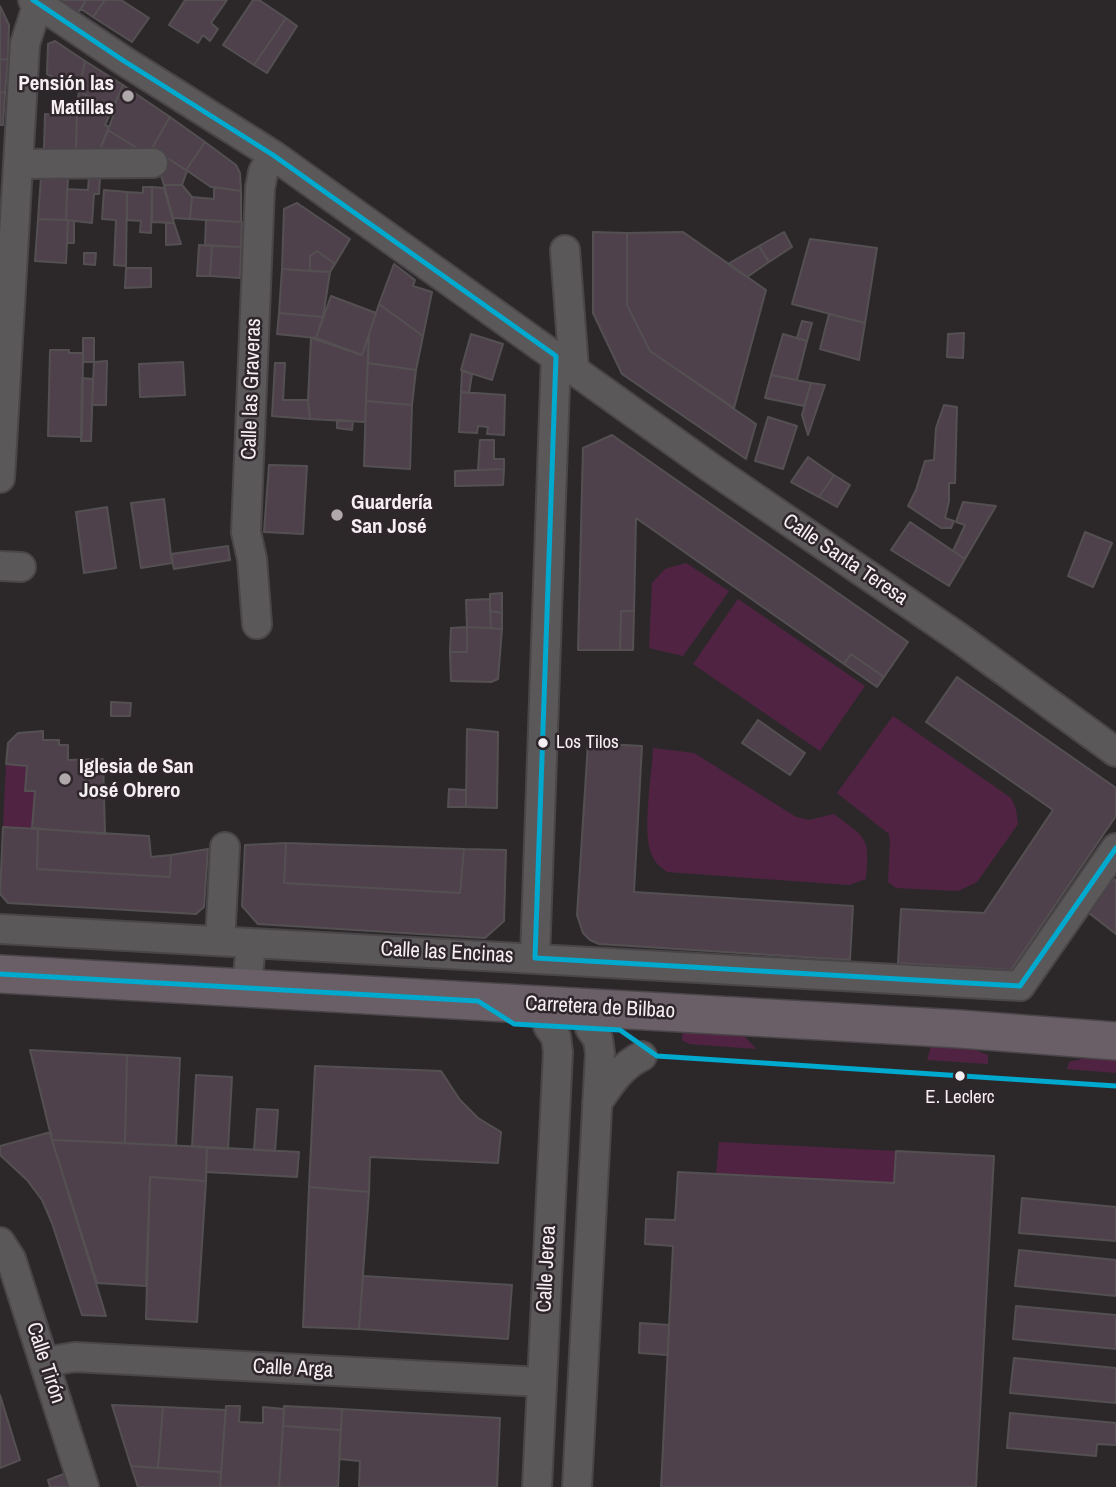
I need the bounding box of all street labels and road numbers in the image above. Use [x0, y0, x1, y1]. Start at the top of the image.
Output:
street label: Calle las Graveras [237, 318, 267, 460]
street label: Calle Santa Teresa [778, 509, 912, 611]
street label: Calle las Encinas [380, 937, 514, 969]
street label: Carretera de Bilbao [524, 991, 676, 1025]
street label: Calle Jerea [532, 1225, 562, 1313]
street label: Calle Tirón [20, 1319, 70, 1407]
street label: Calle Arga [252, 1354, 334, 1384]

